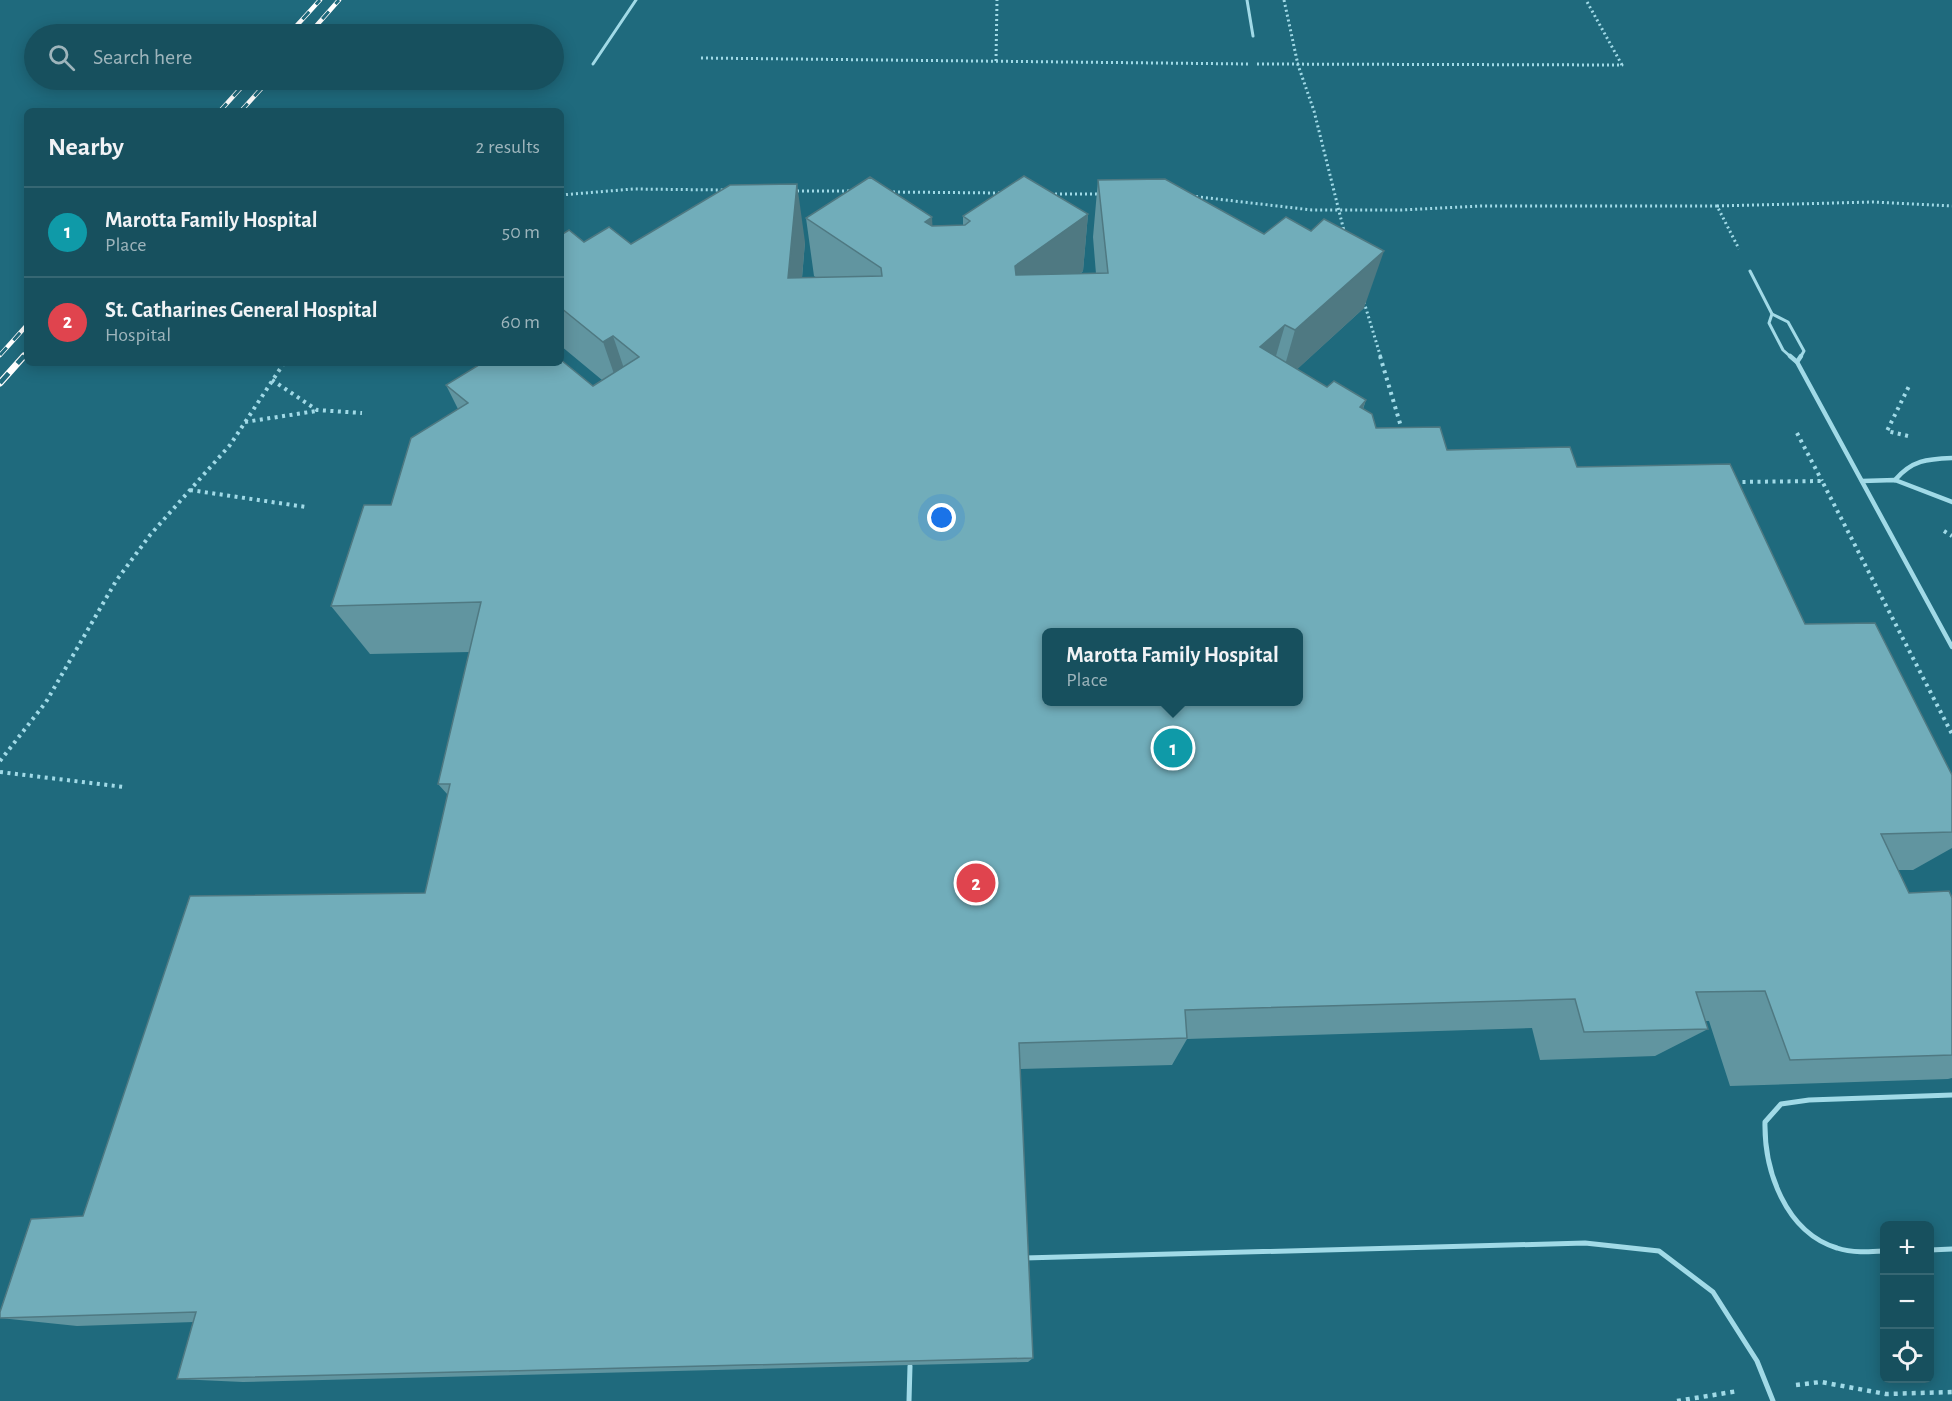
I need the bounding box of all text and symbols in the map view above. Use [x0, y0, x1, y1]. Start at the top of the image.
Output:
search box [24, 24, 564, 90]
icon: search [45, 41, 78, 74]
text: Search here [93, 46, 192, 68]
text: Nearby [48, 134, 124, 160]
text: 2 results [476, 137, 540, 157]
text: Marotta Family Hospital [105, 209, 318, 231]
text: 1 [64, 222, 71, 242]
text: 50 m [502, 222, 540, 242]
text: Place [105, 235, 146, 255]
text: St. Catharines General Hospital [105, 299, 378, 321]
text: 2 [63, 312, 72, 332]
text: 60 m [501, 312, 540, 332]
text: Hospital [105, 325, 171, 345]
your location [927, 503, 956, 532]
popup [1042, 628, 1303, 706]
text: Marotta Family Hospital [1066, 644, 1279, 666]
text: Place [1066, 670, 1108, 690]
pin: 1 [1154, 726, 1192, 771]
pin: 2 [956, 860, 996, 906]
map controls [1880, 1221, 1934, 1383]
button: + [1880, 1221, 1934, 1275]
button: − [1880, 1275, 1934, 1329]
button: locate [1880, 1329, 1934, 1383]

